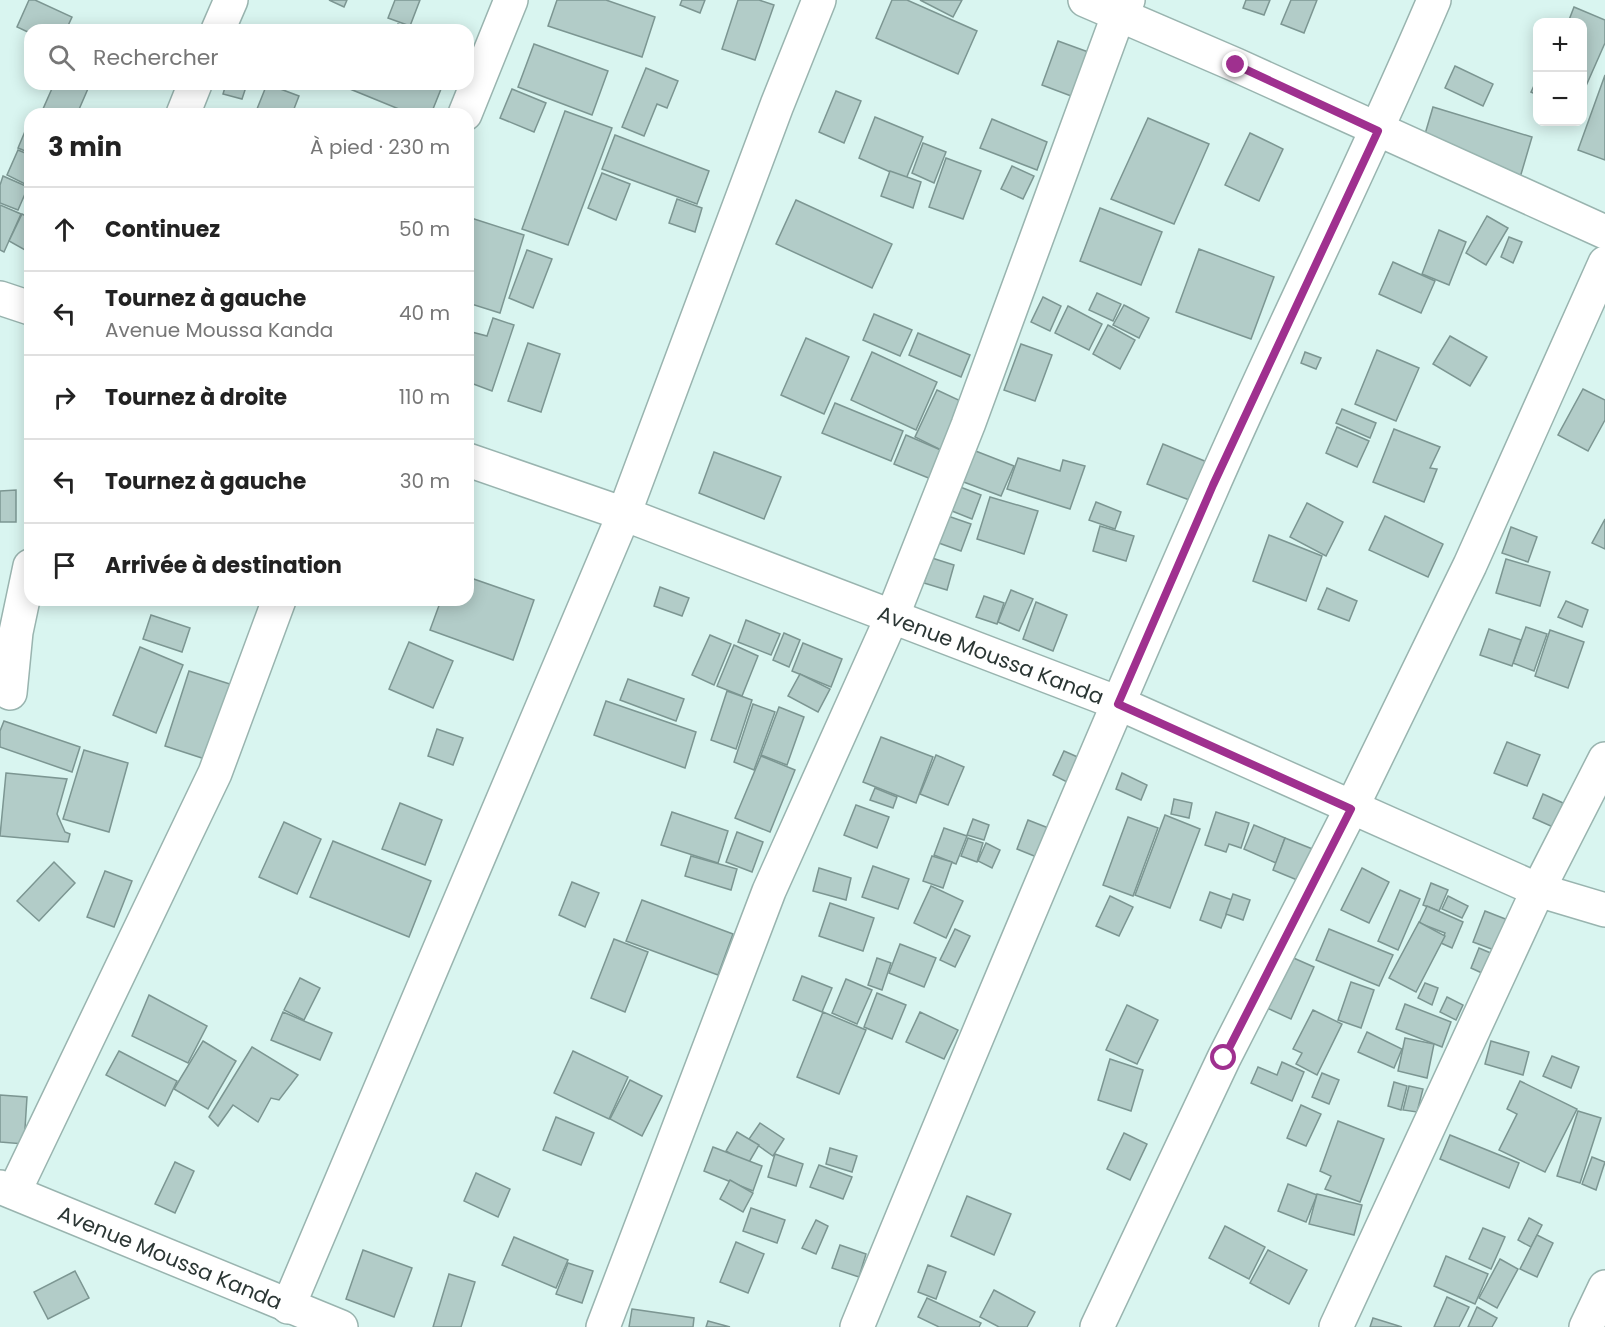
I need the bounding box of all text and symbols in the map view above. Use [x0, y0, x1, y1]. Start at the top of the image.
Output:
map controls [1533, 18, 1587, 126]
button: + [1533, 18, 1587, 72]
search box [24, 24, 474, 90]
icon: search [45, 41, 78, 74]
text: Rechercher [93, 42, 219, 73]
route end [1222, 51, 1248, 77]
button: − [1533, 72, 1587, 126]
text: 3 min [48, 129, 122, 165]
text: À pied · 230 m [310, 133, 450, 161]
icon: ahead [48, 213, 81, 246]
text: Continuez [105, 214, 220, 245]
text: 50 m [399, 215, 450, 243]
text: Tournez à gauche [105, 283, 306, 314]
icon: left [48, 297, 81, 330]
text: 40 m [399, 299, 450, 327]
text: Avenue Moussa Kanda [105, 316, 333, 344]
icon: right [48, 381, 81, 414]
text: Tournez à droite [105, 382, 287, 413]
text: 110 m [399, 383, 450, 411]
icon: left [48, 465, 81, 498]
text: Tournez à gauche [105, 466, 306, 497]
text: 30 m [400, 467, 450, 495]
icon: arrive [48, 549, 81, 582]
text: Arrivée à destination [105, 550, 342, 581]
street label: Avenue Moussa Kanda [874, 598, 1108, 711]
route start [1210, 1044, 1236, 1070]
street label: Avenue Moussa Kanda [54, 1198, 287, 1316]

